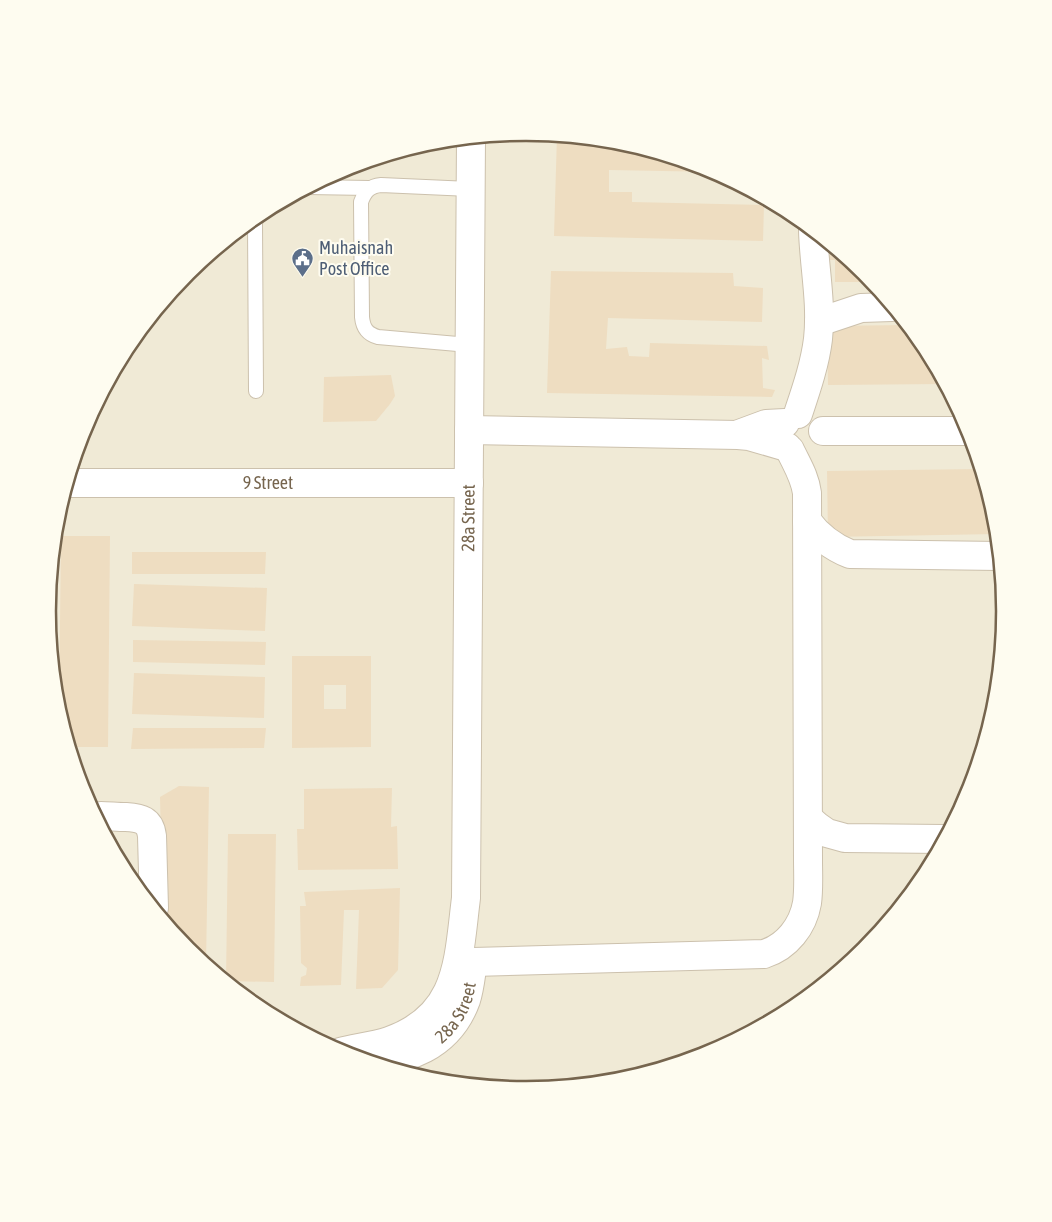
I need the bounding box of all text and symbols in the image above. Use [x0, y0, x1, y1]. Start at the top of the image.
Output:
place label: Muhaisnah Post Office [319, 237, 393, 279]
public building icon: Muhaisnah Post Office [291, 246, 315, 277]
street label: 9 Street [243, 472, 293, 493]
street label: 28a Street [457, 484, 479, 552]
street label: 28a Street [431, 980, 480, 1047]

